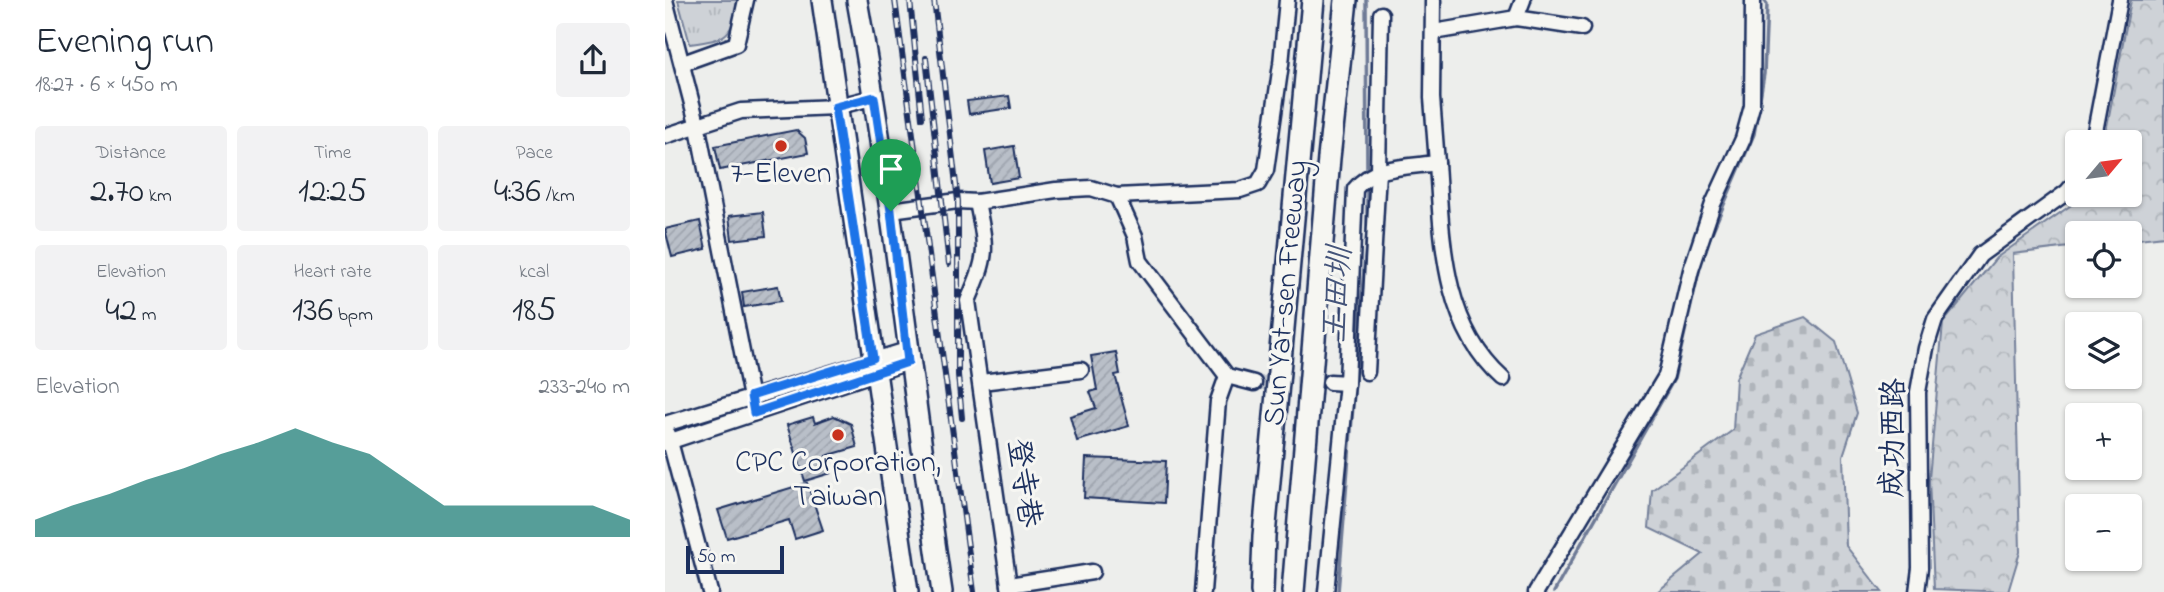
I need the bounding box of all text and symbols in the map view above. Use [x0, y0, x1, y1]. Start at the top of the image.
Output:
text: Evening run [35, 15, 214, 71]
button: share [556, 23, 630, 97]
text: 18:27 · 6 × 450 m [35, 69, 178, 102]
north arrow [2065, 130, 2142, 206]
map controls [2065, 130, 2142, 571]
marker: 7-Eleven [773, 138, 789, 154]
pin [861, 139, 921, 211]
text: Distance [96, 140, 166, 167]
text: Time [314, 140, 351, 167]
text: Pace [516, 140, 553, 167]
icon: arrive [872, 150, 910, 188]
place label: 7-Eleven [731, 153, 831, 197]
street label: Sun Yat-sen Freeway [1253, 158, 1321, 428]
text: 2.70 [90, 167, 144, 218]
text: 12:25 [298, 167, 367, 218]
text: 4:36 [494, 167, 541, 218]
text: km [144, 183, 172, 210]
text: /km [541, 183, 575, 210]
button: locate [2065, 221, 2142, 298]
water label: 王田圳 [1312, 242, 1366, 345]
text: Elevation [96, 259, 166, 286]
text: Heart rate [294, 259, 371, 286]
text: kcal [519, 259, 549, 286]
text: 42 [105, 286, 137, 337]
text: 136 [292, 286, 333, 337]
text: 185 [512, 286, 556, 337]
text: m [137, 302, 156, 329]
text: bpm [333, 302, 373, 329]
button: layers [2065, 312, 2142, 389]
text: Elevation [35, 371, 120, 404]
text: 233–240 m [539, 371, 630, 404]
street label: 成功西路 [1872, 378, 1918, 498]
button: + [2065, 403, 2142, 480]
marker: CPC Corporation, Taiwan [830, 427, 846, 443]
street label: 登寺巷 [994, 435, 1050, 531]
place label: CPC Corporation, Taiwan [735, 442, 941, 520]
button: − [2065, 494, 2142, 571]
scale bar [686, 543, 784, 575]
text: 50 m [697, 544, 736, 571]

